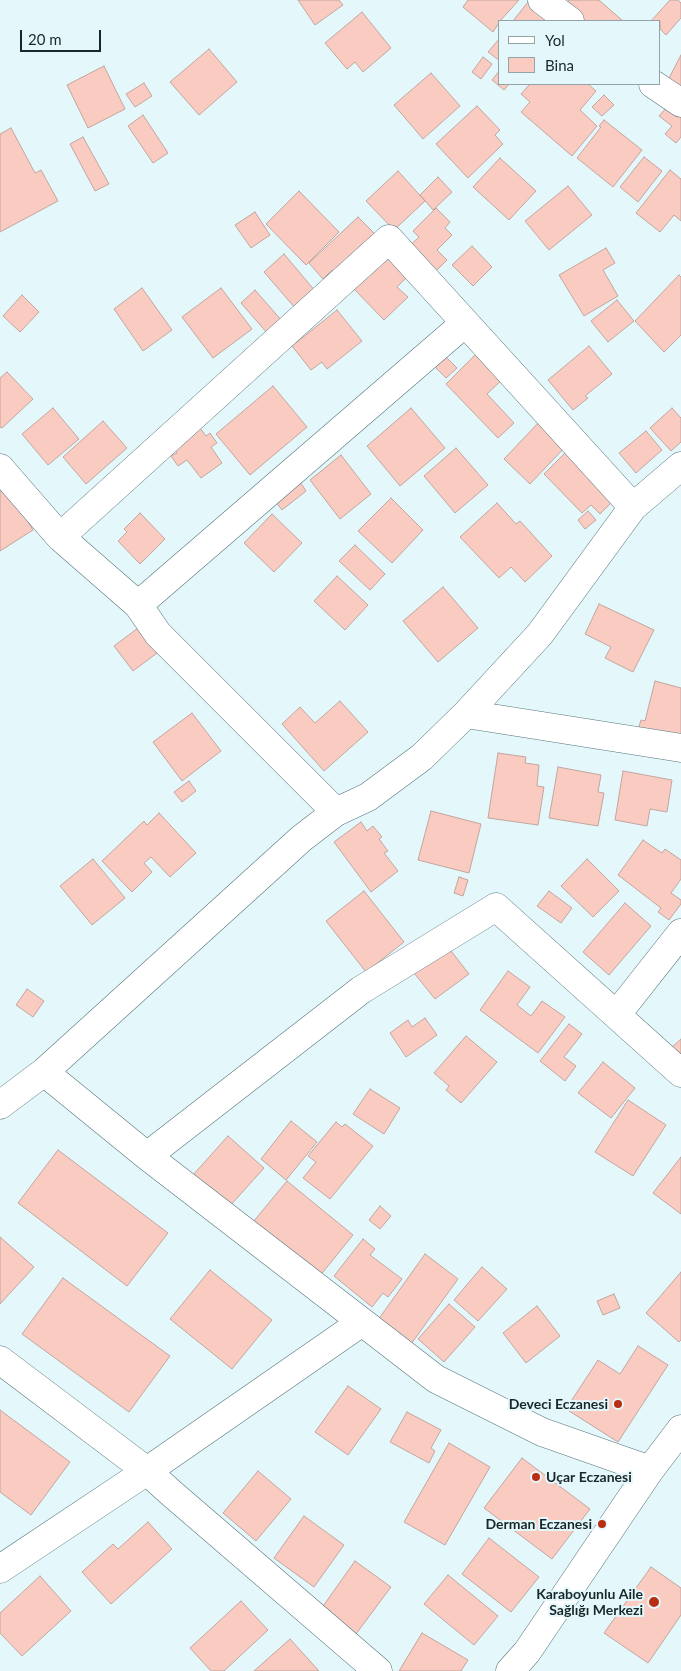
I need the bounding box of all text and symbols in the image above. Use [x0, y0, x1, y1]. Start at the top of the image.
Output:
scale bar [22, 20, 104, 52]
legend [498, 20, 661, 85]
text: 20 m [28, 30, 62, 48]
text: Yol [545, 31, 565, 49]
text: Bina [545, 56, 574, 74]
place label: Deveci Eczanesi [509, 1396, 608, 1412]
marker: Deveci Eczanesi [612, 1398, 624, 1410]
place label: Uçar Eczanesi [546, 1469, 632, 1485]
marker: Uçar Eczanesi [530, 1471, 542, 1483]
place label: Derman Eczanesi [485, 1516, 592, 1532]
marker: Derman Eczanesi [596, 1518, 608, 1530]
place label: Karaboyunlu Aile Sağlığı Merkezi [536, 1586, 643, 1618]
marker: Karaboyunlu Aile Sağlığı Merkezi [647, 1595, 661, 1609]

